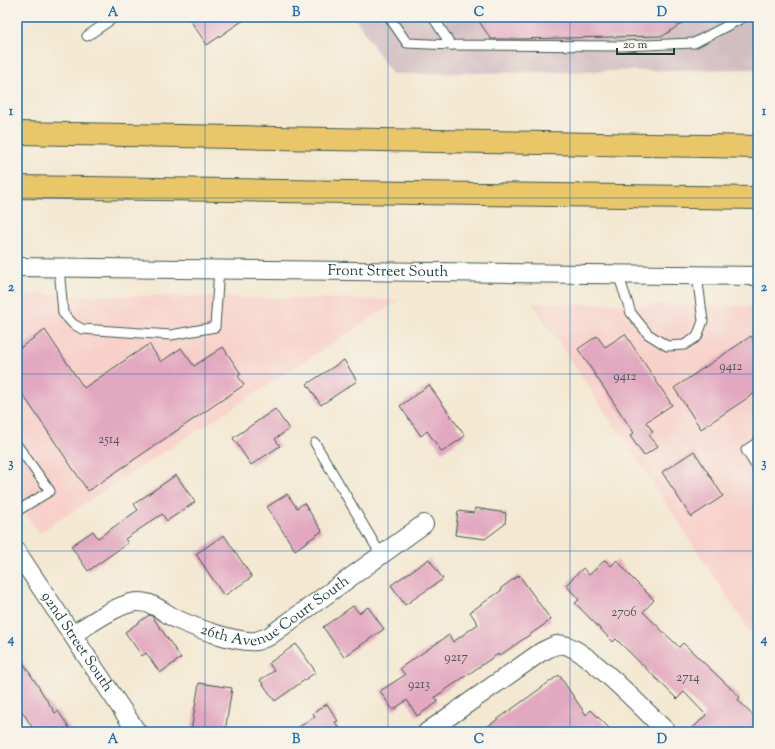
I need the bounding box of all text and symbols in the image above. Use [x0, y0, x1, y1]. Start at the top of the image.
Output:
text: A [108, 4, 119, 22]
text: B [292, 4, 301, 22]
text: C [474, 4, 484, 22]
text: D [657, 4, 667, 22]
scale bar [617, 30, 674, 56]
text: 20 m [623, 36, 648, 54]
text: 1 [9, 103, 14, 121]
text: 1 [762, 103, 767, 121]
street label: Front Street South [327, 260, 449, 283]
text: 2 [8, 279, 15, 297]
text: 2 [761, 279, 768, 297]
house number: 9412 [719, 358, 743, 376]
house number: 9412 [613, 368, 637, 386]
house number: 2514 [98, 431, 120, 449]
text: 3 [8, 455, 14, 473]
text: 3 [761, 455, 767, 473]
street label: 26th Avenue Court South [198, 571, 354, 652]
street label: 92nd Street South [36, 588, 118, 696]
house number: 2706 [611, 604, 637, 622]
text: 4 [7, 631, 15, 649]
text: 4 [760, 631, 768, 649]
house number: 9217 [444, 649, 468, 667]
house number: 2714 [676, 669, 700, 687]
house number: 9213 [408, 676, 430, 694]
text: A [108, 731, 119, 749]
text: B [292, 731, 301, 749]
text: C [474, 731, 484, 749]
text: D [657, 731, 667, 749]

